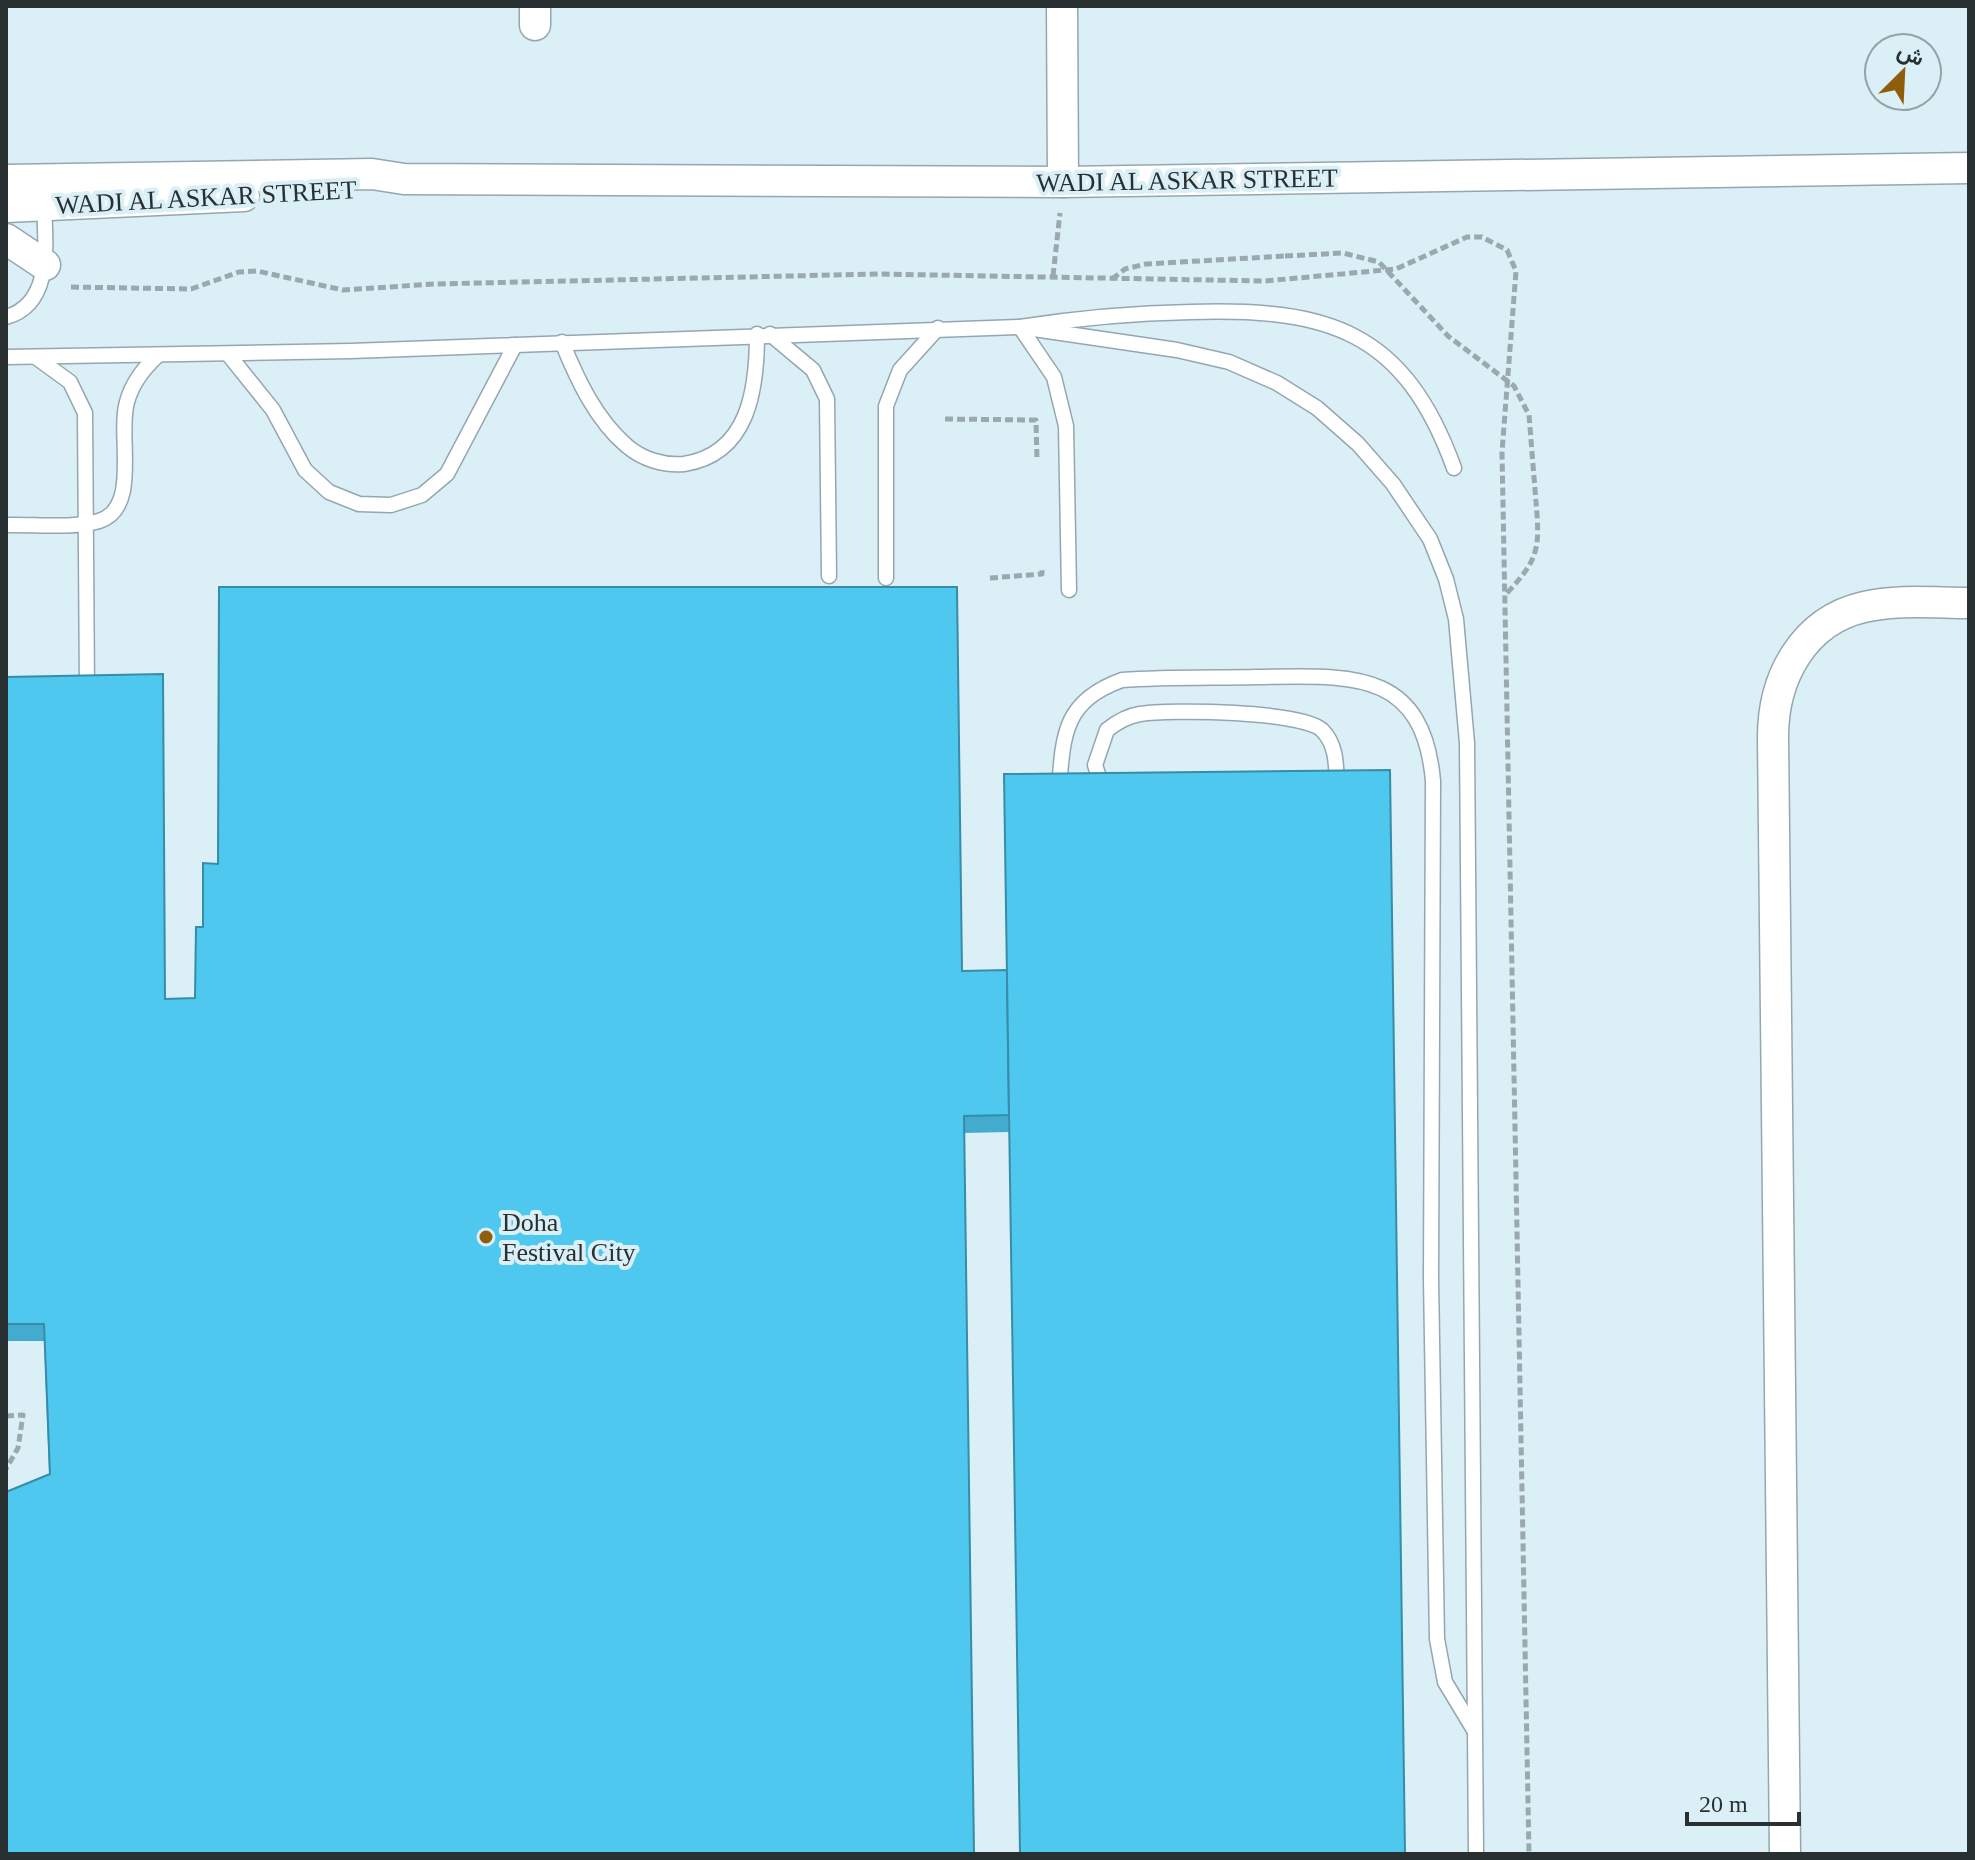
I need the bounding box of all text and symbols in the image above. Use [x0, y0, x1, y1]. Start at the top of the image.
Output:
north arrow [1863, 32, 1943, 112]
text: ش [1893, 37, 1928, 72]
street label: WADI AL ASKAR STREET [1036, 163, 1338, 198]
street label: WADI AL ASKAR STREET [55, 175, 358, 220]
place label: Doha Festival City [502, 1208, 636, 1267]
marker: Doha Festival City [477, 1228, 495, 1246]
scale bar [1687, 1776, 1799, 1826]
text: 20 m [1699, 1791, 1748, 1817]

